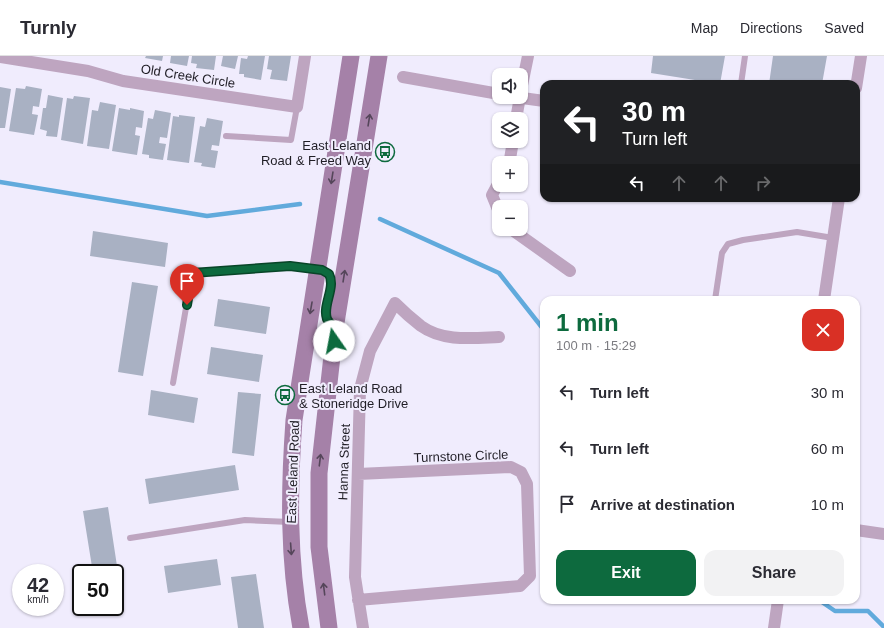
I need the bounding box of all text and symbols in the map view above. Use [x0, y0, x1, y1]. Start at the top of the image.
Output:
text: Turnly [20, 17, 77, 38]
text: Map [691, 20, 718, 36]
text: Directions [740, 20, 802, 36]
text: Saved [824, 20, 864, 36]
street label: Old Creek Circle [140, 61, 236, 91]
map controls [492, 68, 528, 236]
button: sound [492, 68, 528, 104]
icon: left [556, 96, 608, 148]
text: 30 m [622, 96, 686, 127]
button: layers [492, 112, 528, 148]
one-way arrow [365, 114, 373, 127]
text: Turn left [622, 129, 687, 149]
place label: East Leland Road & Freed Way [261, 138, 371, 168]
bus stop icon: East Leland Road & Freed Way [374, 141, 396, 163]
button: + [492, 156, 528, 192]
one-way arrow [328, 171, 336, 184]
icon: left [626, 172, 648, 194]
icon: ahead [668, 172, 690, 194]
icon: ahead [710, 172, 732, 194]
icon: right [752, 172, 774, 194]
button: − [492, 200, 528, 236]
pin [170, 264, 204, 305]
icon: arrive [176, 270, 198, 292]
one-way arrow [340, 270, 348, 283]
one-way arrow [307, 301, 315, 314]
text: 1 min [556, 309, 619, 336]
button: close [802, 309, 844, 351]
position arrow [313, 320, 355, 362]
text: 100 m · 15:29 [556, 338, 636, 353]
place label: East Leland Road & Stoneridge Drive [299, 381, 408, 411]
icon: left [556, 381, 578, 403]
bus stop icon: East Leland Road & Stoneridge Drive [274, 384, 296, 406]
text: Turn left [590, 384, 649, 401]
text: 30 m [811, 384, 844, 401]
street label: East Leland Road [284, 420, 302, 524]
street label: Hanna Street [335, 423, 353, 501]
icon: left [556, 437, 578, 459]
text: Turn left [590, 440, 649, 457]
text: 60 m [811, 440, 844, 457]
street label: Turnstone Circle [413, 447, 509, 465]
one-way arrow [317, 454, 324, 467]
icon: arrive [556, 493, 578, 515]
text: Arrive at destination [590, 496, 735, 513]
text: 10 m [811, 496, 844, 513]
one-way arrow [288, 542, 295, 555]
button: Exit [556, 550, 696, 596]
button: Share [704, 550, 844, 596]
speed limit sign: 50 [72, 564, 124, 616]
text: 42 [27, 574, 49, 596]
one-way arrow [320, 583, 328, 596]
text: km/h [27, 594, 49, 605]

